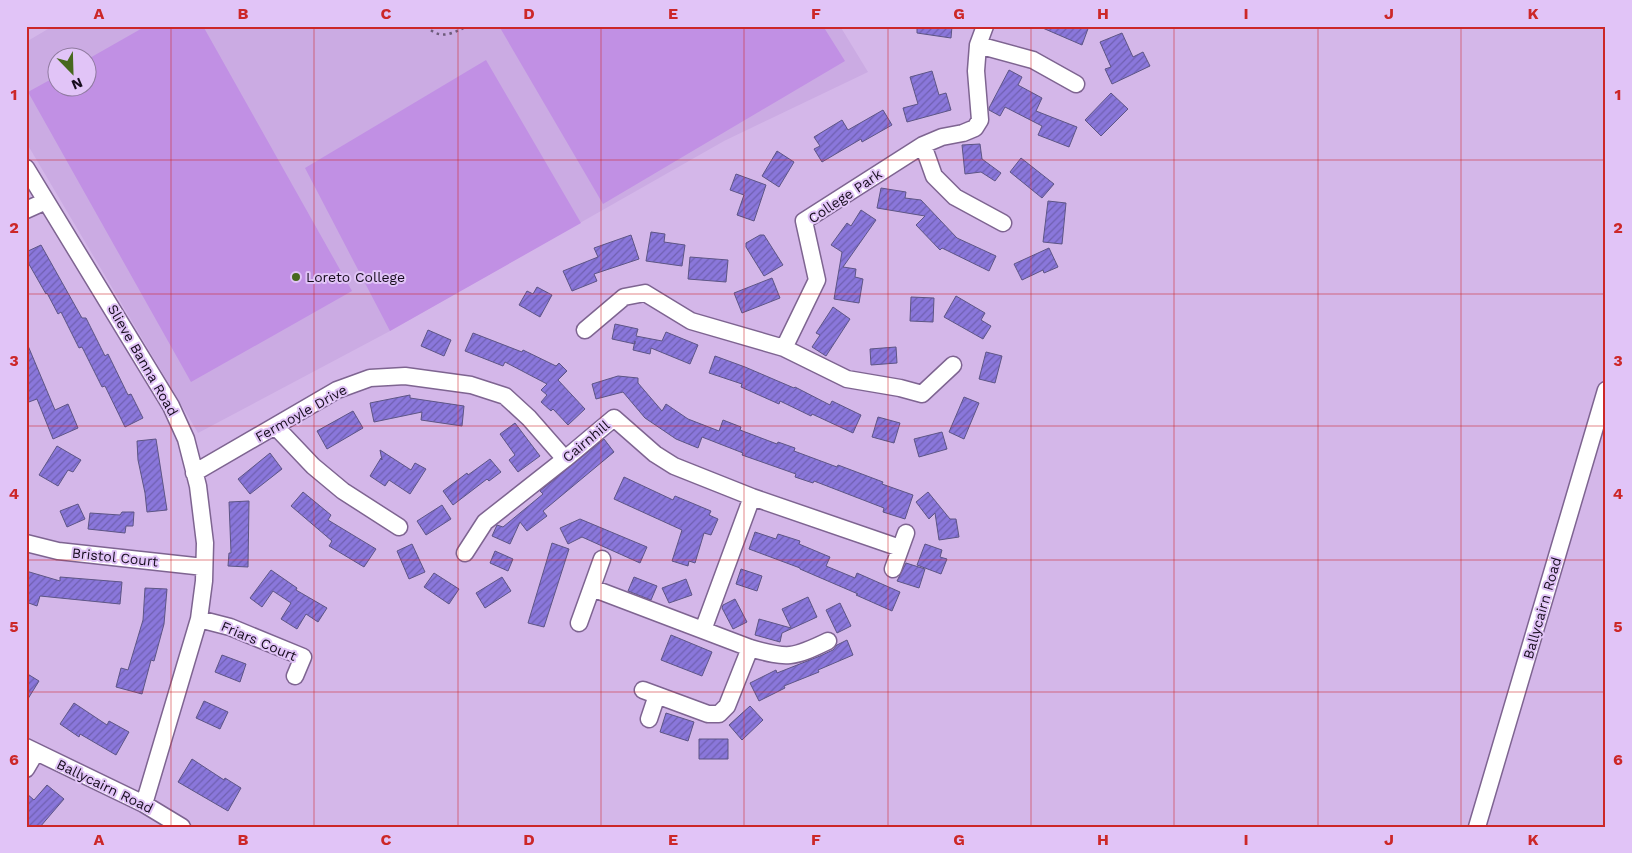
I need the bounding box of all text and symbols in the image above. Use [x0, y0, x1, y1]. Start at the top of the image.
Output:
text: A [94, 4, 105, 23]
text: B [238, 4, 249, 23]
text: C [381, 4, 392, 23]
text: D [523, 4, 535, 23]
text: E [668, 4, 678, 23]
text: F [811, 4, 821, 23]
text: G [953, 4, 965, 23]
text: H [1097, 4, 1109, 23]
text: I [1243, 4, 1249, 23]
text: J [1384, 4, 1394, 23]
text: K [1527, 4, 1539, 23]
north arrow [48, 48, 98, 98]
text: N [69, 75, 85, 93]
text: 1 [11, 85, 17, 104]
text: 1 [1615, 85, 1621, 104]
street label: College Park [805, 166, 885, 226]
text: 2 [9, 218, 19, 237]
text: 2 [1613, 218, 1623, 237]
place label: Loreto College [306, 269, 405, 285]
marker: Loreto College [290, 271, 302, 283]
street label: Slieve Banna Road [105, 301, 181, 419]
text: 3 [9, 351, 19, 370]
text: 3 [1613, 351, 1623, 370]
street label: Fermoyle Drive [252, 381, 350, 445]
street label: Cairnhill [559, 416, 613, 465]
text: 4 [9, 484, 19, 503]
text: 4 [1613, 484, 1623, 503]
street label: Bristol Court [71, 545, 159, 569]
street label: Ballycairn Road [1520, 555, 1564, 661]
text: 5 [9, 617, 19, 636]
text: 5 [1613, 617, 1623, 636]
street label: Friars Court [219, 618, 299, 664]
text: 6 [9, 750, 19, 769]
text: 6 [1613, 750, 1623, 769]
street label: Ballycairn Road [54, 756, 156, 816]
text: A [94, 830, 105, 849]
text: B [238, 830, 249, 849]
text: C [381, 830, 392, 849]
text: D [523, 830, 535, 849]
text: E [668, 830, 678, 849]
text: F [811, 830, 821, 849]
text: G [953, 830, 965, 849]
text: H [1097, 830, 1109, 849]
text: I [1243, 830, 1249, 849]
text: J [1384, 830, 1394, 849]
text: K [1527, 830, 1539, 849]

